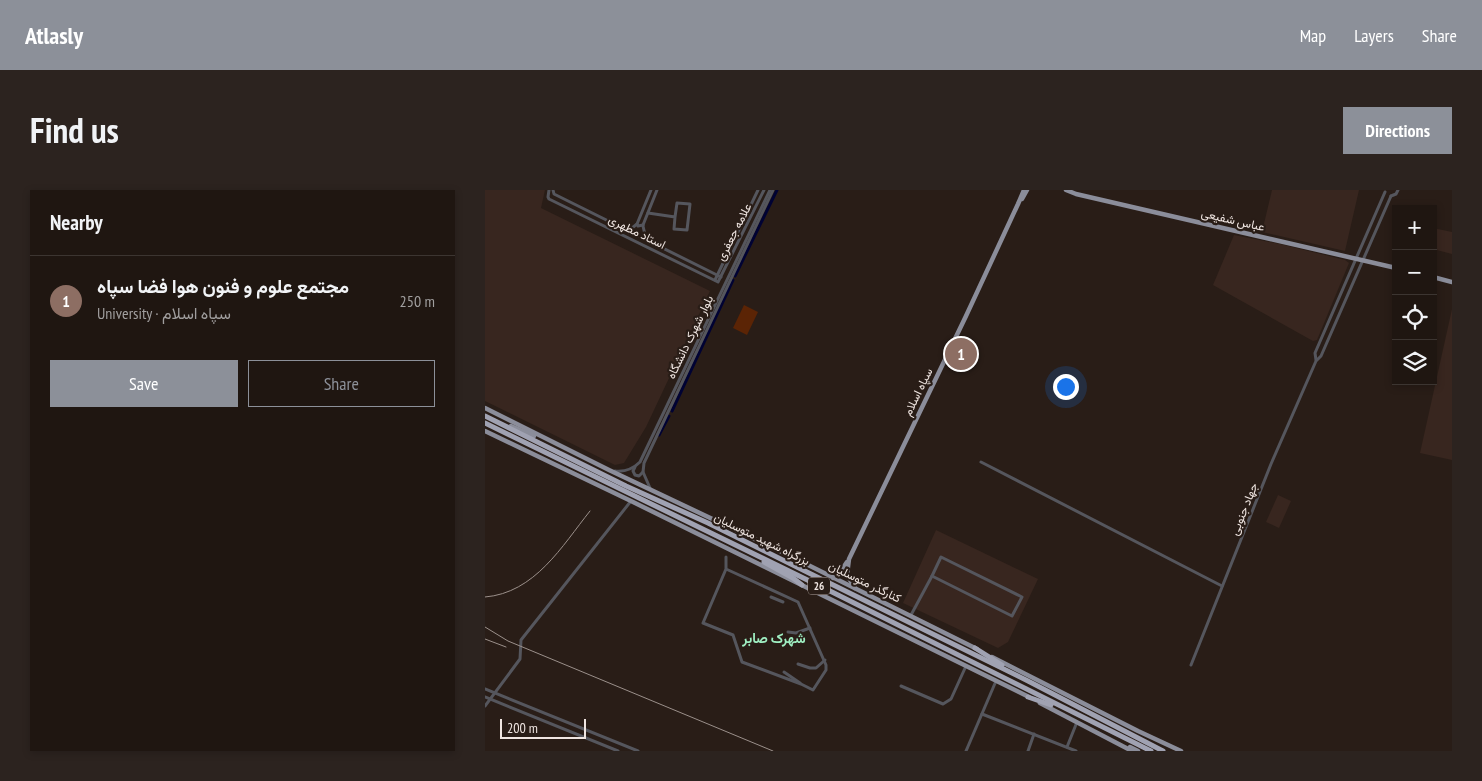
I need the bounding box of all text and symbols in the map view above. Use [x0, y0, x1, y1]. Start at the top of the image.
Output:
text: Atlasly [25, 20, 83, 51]
text: Map [1300, 24, 1326, 47]
text: Layers [1354, 24, 1394, 47]
text: Share [1422, 24, 1457, 47]
text: Find us [30, 107, 119, 153]
button: Directions [1343, 107, 1452, 154]
street label: علامه جعفری [713, 200, 755, 264]
street label: عباس شفیعی [1200, 205, 1266, 235]
map controls [1392, 205, 1437, 385]
button: + [1392, 205, 1437, 250]
text: Nearby [50, 209, 103, 236]
street label: استاد مطهری [606, 211, 668, 253]
button: − [1392, 250, 1437, 295]
text: مجتمع علوم و فنون هوا فضا سپاه [97, 274, 349, 298]
text: 1 [62, 291, 70, 311]
text: 250 m [400, 291, 435, 311]
street label: بلوار شهرک دانشگاه [663, 293, 717, 381]
button: locate [1392, 295, 1437, 340]
text: University · سپاه اسلام [97, 303, 231, 323]
pin: 1 [945, 335, 977, 373]
button: layers [1392, 340, 1437, 385]
button: Save [50, 360, 238, 407]
button: Share [248, 360, 435, 407]
street label: سپاه اسلام [899, 365, 937, 419]
your location [1053, 374, 1079, 400]
street label: جهاد جنوبی [1226, 480, 1262, 538]
street label: بزرگراه شهید متوسلیان [711, 509, 813, 569]
street label: کنارگذر متوسلیان [826, 558, 904, 606]
road number: 26 [808, 578, 830, 594]
district label: شهرک صابر [741, 629, 806, 647]
scale bar [500, 716, 586, 739]
text: 200 m [507, 719, 538, 737]

